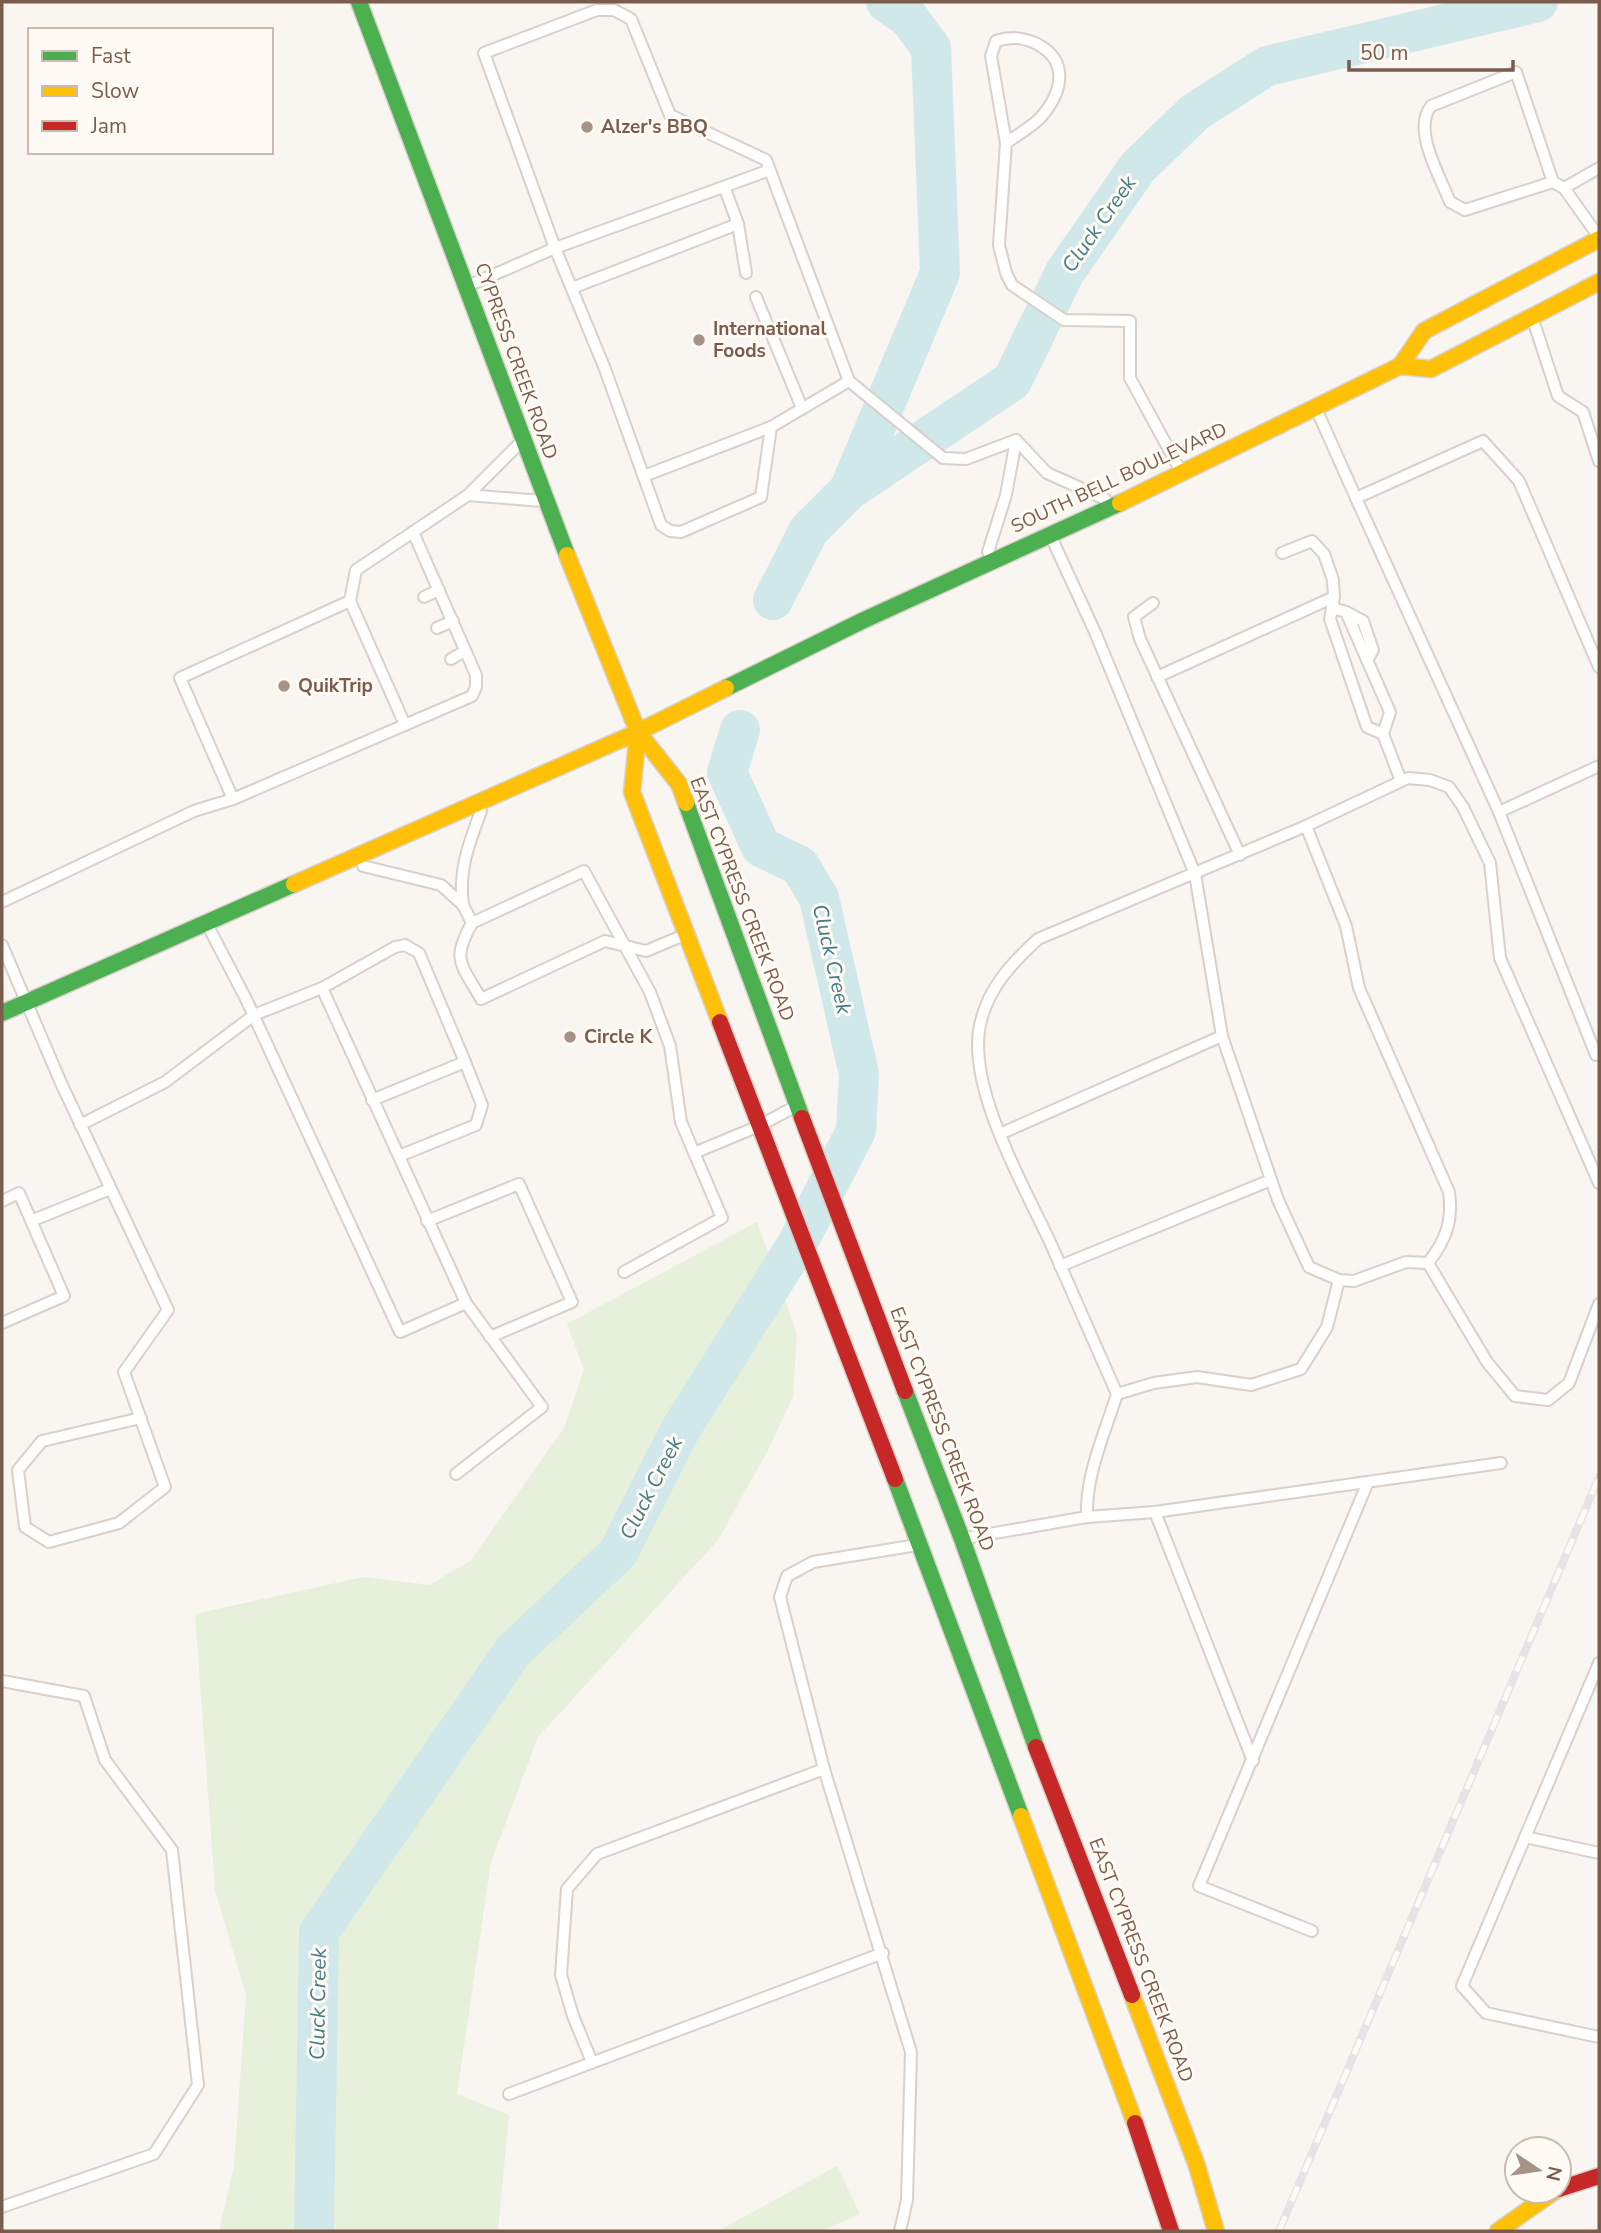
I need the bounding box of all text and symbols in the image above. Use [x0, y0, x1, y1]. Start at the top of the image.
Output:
legend [28, 28, 273, 154]
scale bar [1349, 28, 1514, 72]
text: 50 m [1360, 39, 1409, 67]
text: Fast [91, 42, 131, 70]
text: Slow [91, 77, 140, 105]
text: Jam [90, 112, 127, 140]
place label: Alzer's BBQ [601, 114, 708, 140]
marker: Alzer's BBQ [579, 119, 595, 135]
water label: Cluck Creek [1055, 170, 1143, 278]
street label: CYPRESS CREEK ROAD [468, 259, 564, 463]
place label: International Foods [713, 316, 827, 364]
marker: International Foods [691, 332, 707, 348]
street label: SOUTH BELL BOULEVARD [1007, 416, 1231, 540]
place label: QuikTrip [298, 673, 373, 699]
marker: QuikTrip [276, 678, 292, 694]
street label: EAST CYPRESS CREEK ROAD [683, 773, 801, 1025]
water label: Cluck Creek [806, 901, 858, 1017]
place label: Circle K [584, 1024, 653, 1050]
marker: Circle K [562, 1029, 578, 1045]
street label: EAST CYPRESS CREEK ROAD [883, 1303, 1001, 1555]
water label: Cluck Creek [613, 1431, 689, 1544]
street label: EAST CYPRESS CREEK ROAD [1082, 1834, 1200, 2086]
water label: Cluck Creek [303, 1947, 333, 2060]
north arrow [1503, 2135, 1573, 2205]
text: N [1539, 2164, 1568, 2183]

